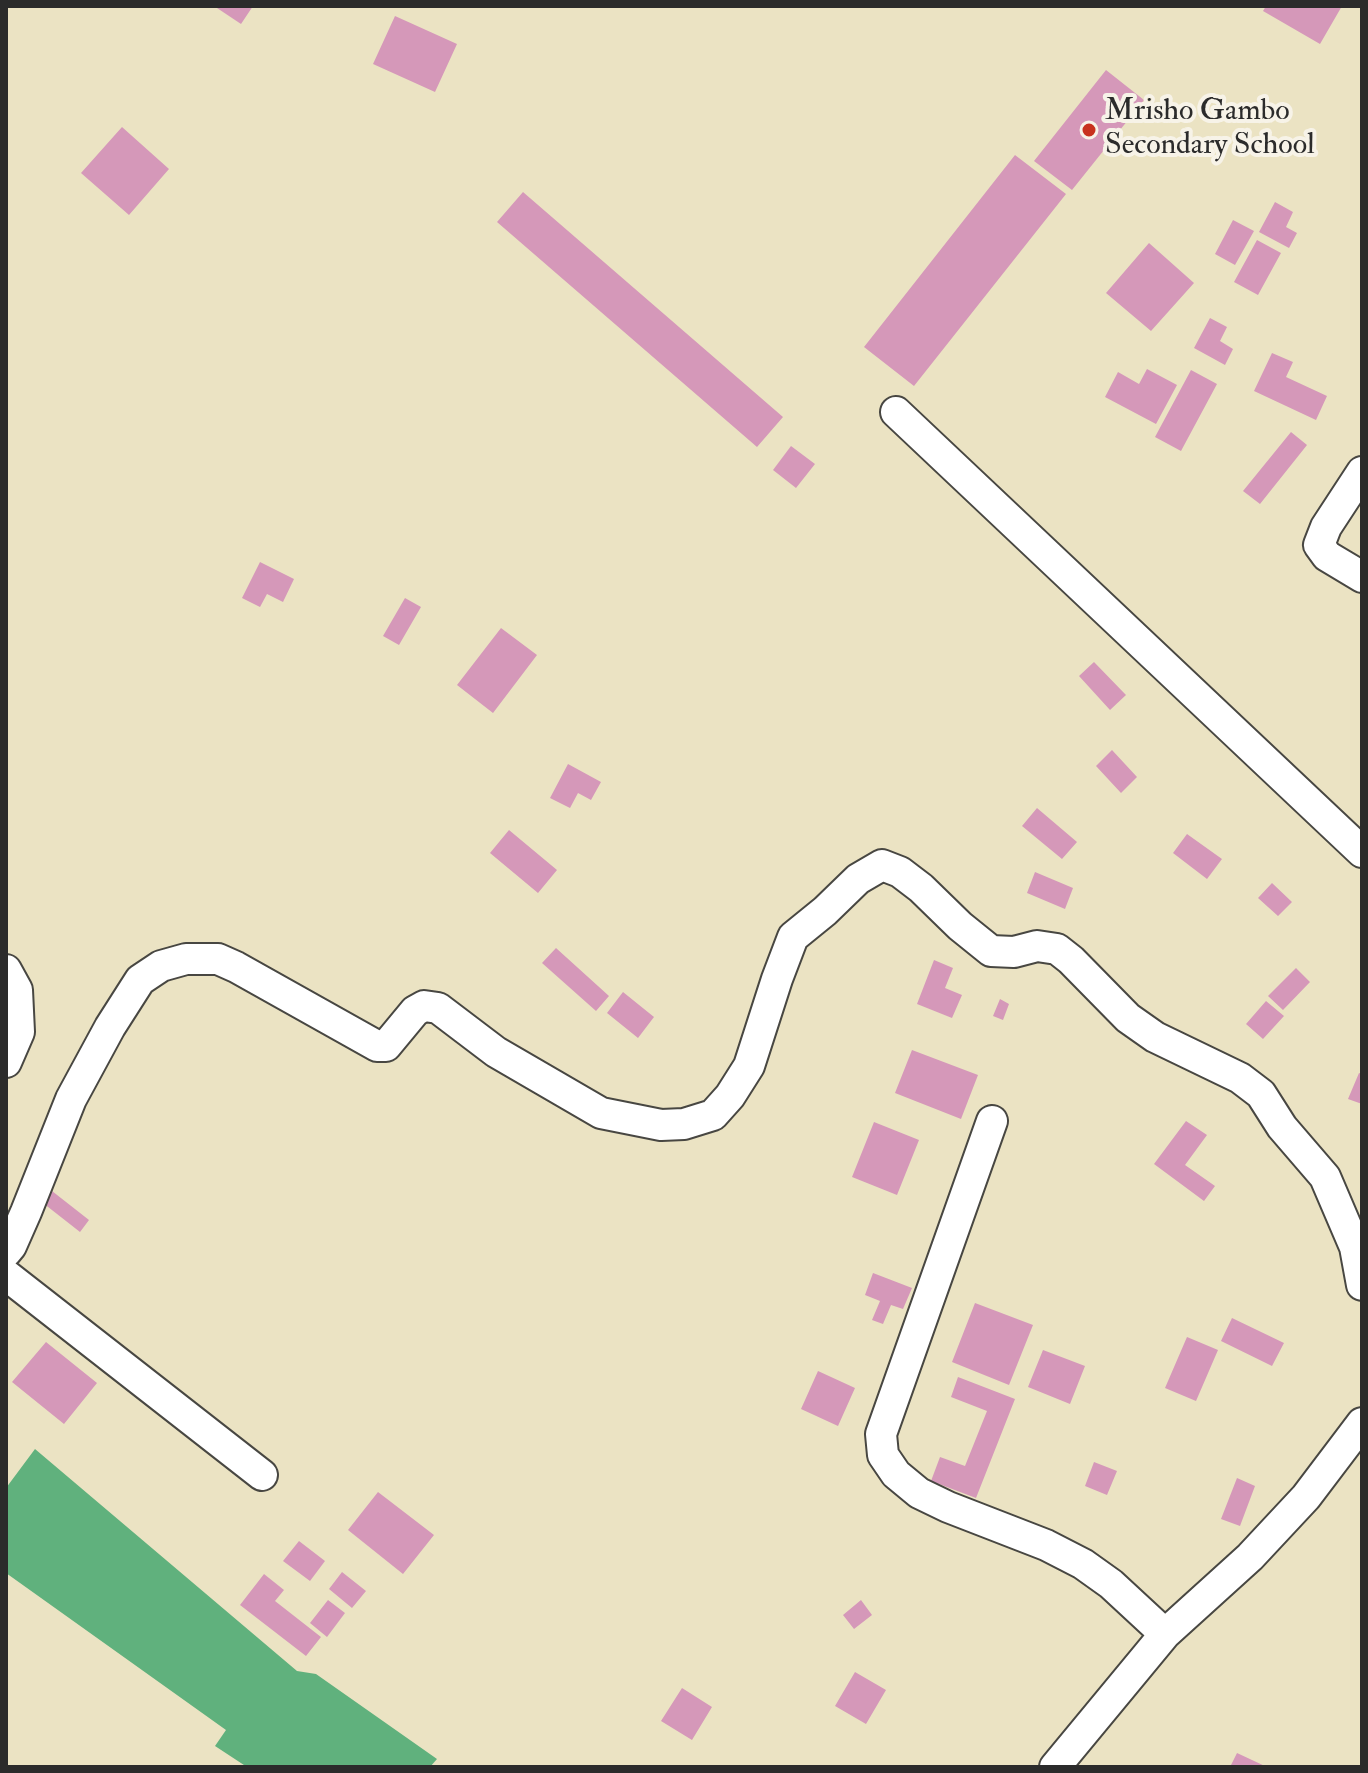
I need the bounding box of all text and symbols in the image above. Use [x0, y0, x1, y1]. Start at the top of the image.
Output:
place label: Mrisho Gambo Secondary School [1105, 95, 1315, 166]
marker: Mrisho Gambo Secondary School [1080, 121, 1098, 139]

